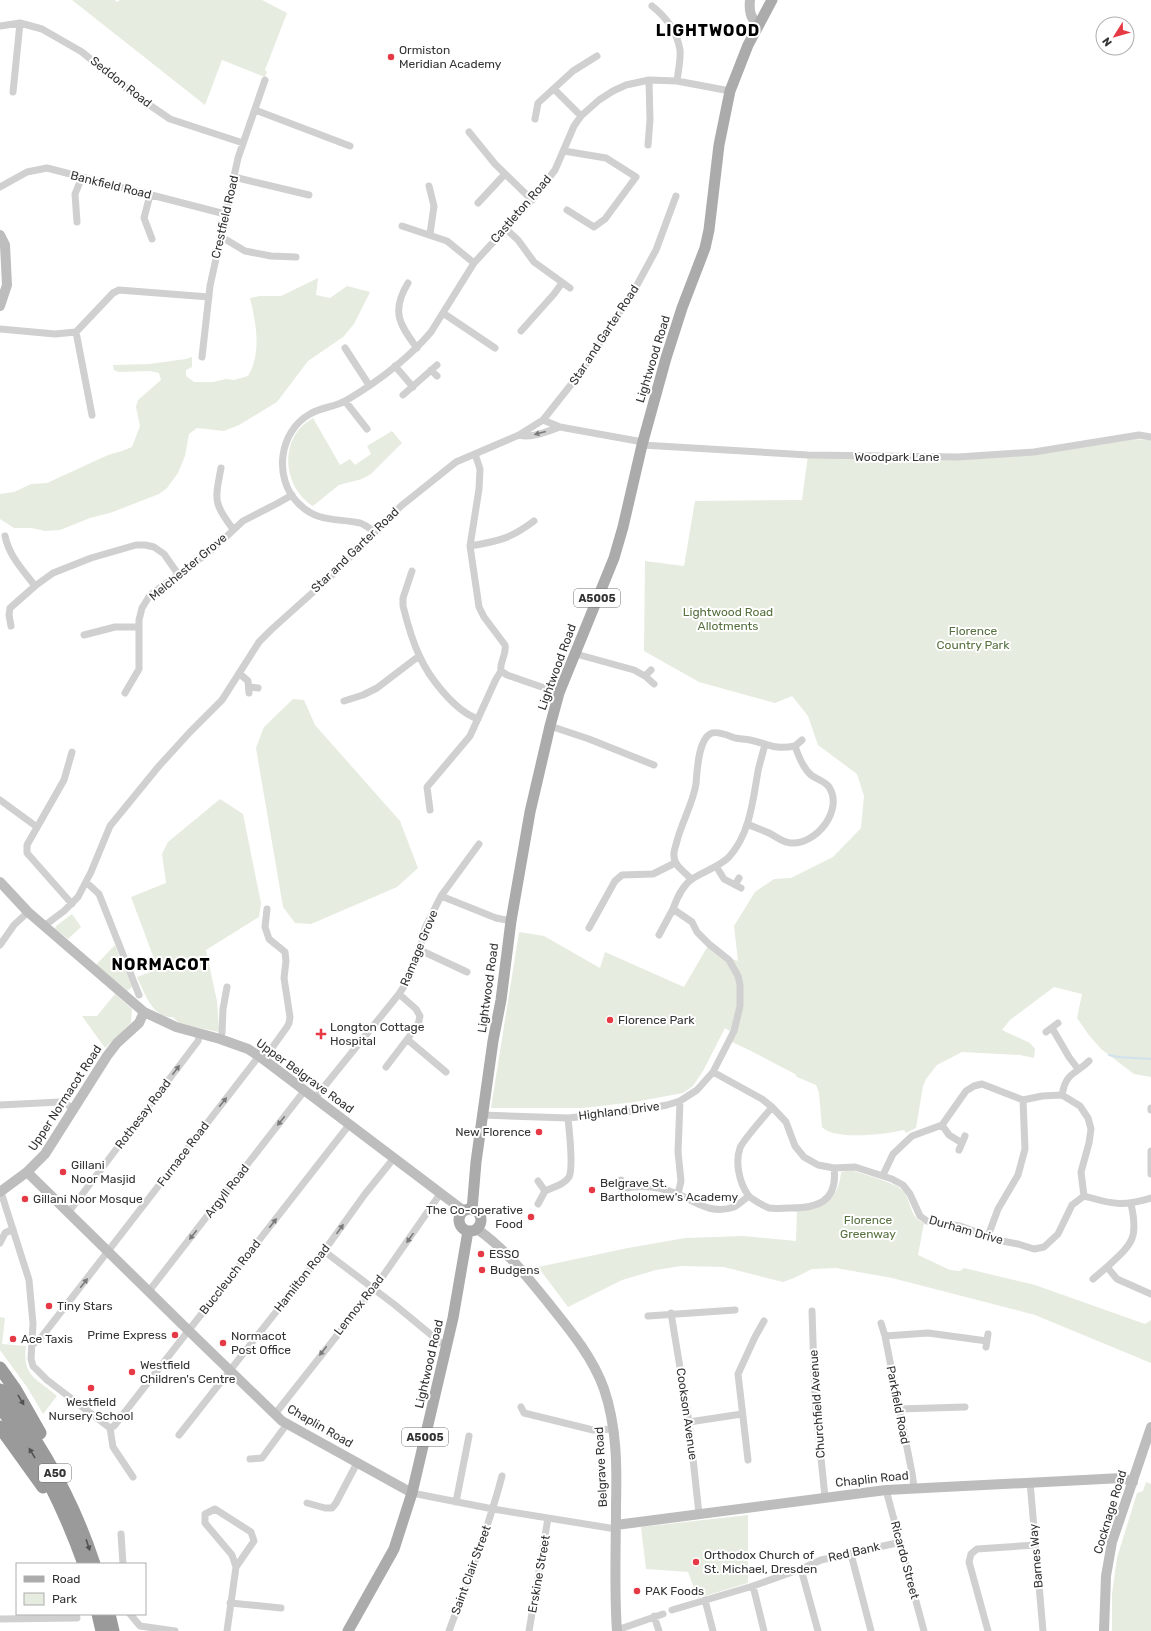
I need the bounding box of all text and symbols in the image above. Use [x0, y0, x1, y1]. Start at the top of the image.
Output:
north arrow [1095, 16, 1135, 56]
district label: LIGHTWOOD [656, 21, 760, 40]
text: N [1100, 35, 1115, 49]
place label: Ormiston Meridian Academy [399, 43, 502, 71]
marker: Ormiston Meridian Academy [386, 52, 396, 62]
street label: Seddon Road [88, 54, 154, 110]
street label: Bankfield Road [69, 168, 153, 202]
street label: Castleton Road [488, 172, 554, 246]
street label: Crestfield Road [209, 174, 241, 260]
street label: Star and Garter Road [566, 282, 642, 388]
street label: Lightwood Road [633, 314, 673, 404]
one-way arrow [533, 430, 545, 436]
street label: Woodpark Lane [854, 450, 940, 464]
street label: Star and Garter Road [308, 505, 402, 595]
street label: Melchester Grove [146, 530, 230, 604]
road number: A5005 [574, 589, 620, 607]
park label: Lightwood Road Allotments [683, 605, 773, 633]
street label: Lightwood Road [535, 622, 579, 712]
park label: Florence Country Park [937, 624, 1010, 652]
street label: Ramage Grove [397, 908, 441, 988]
street label: Lightwood Road [475, 942, 501, 1034]
district label: NORMACOT [112, 955, 210, 974]
place label: Florence Park [618, 1013, 695, 1027]
marker: Florence Park [605, 1015, 615, 1025]
place label: Longton Cottage Hospital [330, 1020, 425, 1048]
marker: Longton Cottage Hospital [315, 1028, 327, 1040]
street label: Upper Belgrave Road [254, 1036, 356, 1116]
street label: Upper Normacot Road [26, 1042, 104, 1154]
one-way arrow [172, 1065, 180, 1076]
street label: Rothesay Road [112, 1076, 174, 1152]
one-way arrow [219, 1097, 227, 1108]
street label: Highland Drive [578, 1099, 661, 1123]
one-way arrow [277, 1116, 286, 1127]
street label: Furnace Road [154, 1119, 212, 1189]
place label: New Florence [455, 1125, 531, 1139]
marker: New Florence [534, 1127, 544, 1137]
place label: Gillani Noor Masjid [71, 1158, 136, 1186]
street label: Argyll Road [202, 1162, 252, 1220]
marker: Gillani Noor Masjid [58, 1167, 68, 1177]
place label: Belgrave St. Bartholomew's Academy [600, 1176, 738, 1204]
marker: Belgrave St. Bartholomew's Academy [587, 1185, 597, 1195]
place label: Gillani Noor Mosque [33, 1192, 143, 1206]
marker: Gillani Noor Mosque [20, 1194, 30, 1204]
place label: The Co-operative Food [426, 1203, 523, 1231]
marker: The Co-operative Food [526, 1212, 536, 1222]
park label: Florence Greenway [840, 1213, 896, 1241]
street label: Durham Drive [927, 1213, 1005, 1247]
one-way arrow [269, 1218, 277, 1229]
one-way arrow [335, 1224, 343, 1234]
one-way arrow [188, 1229, 197, 1240]
one-way arrow [406, 1232, 414, 1243]
street label: Buccleuch Road [197, 1237, 263, 1317]
street label: Hamilton Road [271, 1241, 333, 1315]
place label: ESSO [489, 1247, 519, 1261]
marker: ESSO [476, 1249, 486, 1259]
place label: Budgens [490, 1263, 540, 1277]
marker: Budgens [477, 1265, 487, 1275]
street label: Lennox Road [331, 1272, 387, 1338]
one-way arrow [79, 1277, 88, 1288]
place label: Tiny Stars [57, 1299, 113, 1313]
marker: Tiny Stars [44, 1301, 54, 1311]
street label: Lightwood Road [412, 1318, 446, 1410]
place label: Prime Express [87, 1328, 167, 1342]
place label: Normacot Post Office [231, 1329, 291, 1357]
marker: Prime Express [170, 1330, 180, 1340]
place label: Ace Taxis [21, 1332, 73, 1346]
marker: Ace Taxis [8, 1334, 18, 1344]
marker: Normacot Post Office [218, 1338, 228, 1348]
one-way arrow [318, 1346, 327, 1357]
street label: Churchfield Avenue [806, 1349, 828, 1459]
place label: Westfield Children's Centre [140, 1358, 236, 1386]
street label: Parkfield Road [884, 1365, 912, 1445]
marker: Westfield Children's Centre [127, 1367, 137, 1377]
street label: Cookson Avenue [674, 1367, 700, 1461]
marker: Westfield Nursery School [86, 1383, 96, 1393]
one-way arrow [18, 1394, 25, 1406]
place label: Westfield Nursery School [49, 1395, 134, 1423]
street label: Chaplin Road [285, 1402, 355, 1450]
street label: Belgrave Road [592, 1427, 610, 1507]
road number: A5005 [402, 1428, 448, 1446]
one-way arrow [28, 1448, 36, 1458]
road number: A50 [39, 1464, 71, 1482]
street label: Chaplin Road [835, 1468, 909, 1490]
street label: Cocknage Road [1091, 1468, 1129, 1556]
street label: Ricardo Street [888, 1519, 922, 1601]
street label: Saint Clair Street [448, 1523, 494, 1617]
street label: Barnes Way [1026, 1523, 1046, 1589]
street label: Erskine Street [525, 1534, 553, 1614]
one-way arrow [85, 1539, 91, 1551]
street label: Red Bank [827, 1539, 882, 1565]
place label: Orthodox Church of St. Michael, Dresden [704, 1548, 817, 1576]
marker: Orthodox Church of St. Michael, Dresden [691, 1557, 701, 1567]
legend [16, 1563, 146, 1615]
text: Road [52, 1572, 80, 1586]
place label: PAK Foods [645, 1584, 704, 1598]
marker: PAK Foods [632, 1586, 642, 1596]
text: Park [52, 1592, 78, 1606]

